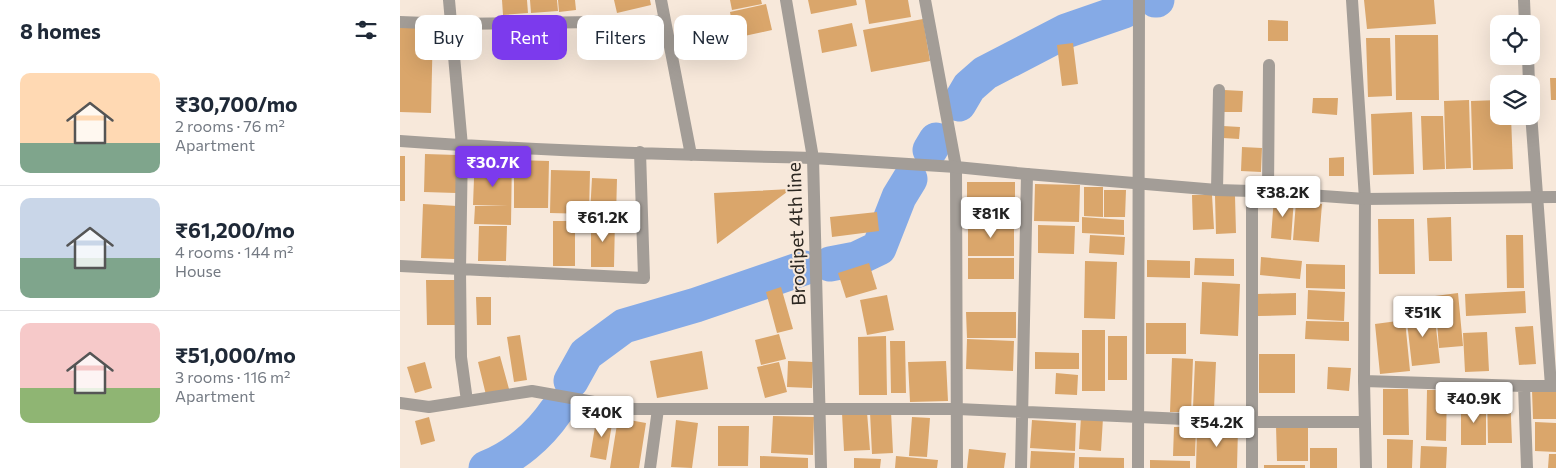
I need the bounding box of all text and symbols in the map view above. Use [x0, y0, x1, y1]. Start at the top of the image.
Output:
chip: Buy [415, 15, 482, 60]
chip: Rent [492, 15, 567, 60]
chip: Filters [577, 15, 664, 60]
chip: New [674, 15, 747, 60]
map controls [1490, 15, 1540, 125]
button: locate [1490, 15, 1540, 65]
icon: filters [352, 16, 380, 44]
text: 8 homes [20, 18, 101, 43]
button: layers [1490, 75, 1540, 125]
text: ₹30,700/mo [175, 91, 298, 116]
icon: home [60, 93, 120, 153]
text: 2 rooms · 76 m² [175, 116, 285, 135]
text: Apartment [175, 135, 255, 154]
pin: ₹30.7K [452, 146, 534, 188]
text: ₹30.7K [466, 152, 520, 171]
street label: Brodipet 4th line [782, 162, 809, 306]
pin: ₹38.2K [1242, 176, 1324, 218]
text: ₹38.2K [1256, 182, 1310, 201]
pin: ₹81K [961, 196, 1021, 239]
pin: ₹61.2K [562, 200, 644, 243]
text: ₹81K [972, 203, 1010, 222]
text: ₹61.2K [577, 207, 629, 226]
text: ₹61,200/mo [175, 217, 295, 242]
icon: home [60, 218, 120, 278]
text: 4 rooms · 144 m² [175, 242, 294, 261]
text: House [175, 261, 221, 280]
pin: ₹51K [1393, 296, 1453, 338]
text: ₹51K [1404, 302, 1442, 321]
text: ₹51,000/mo [175, 342, 296, 367]
icon: home [60, 343, 120, 403]
text: 3 rooms · 116 m² [175, 367, 290, 386]
pin: ₹40.9K [1433, 382, 1515, 424]
text: Apartment [175, 386, 255, 405]
text: ₹40.9K [1447, 388, 1501, 407]
pin: ₹40K [572, 396, 632, 438]
text: ₹40K [582, 402, 622, 421]
pin: ₹54.2K [1176, 406, 1258, 448]
text: ₹54.2K [1190, 412, 1244, 431]

